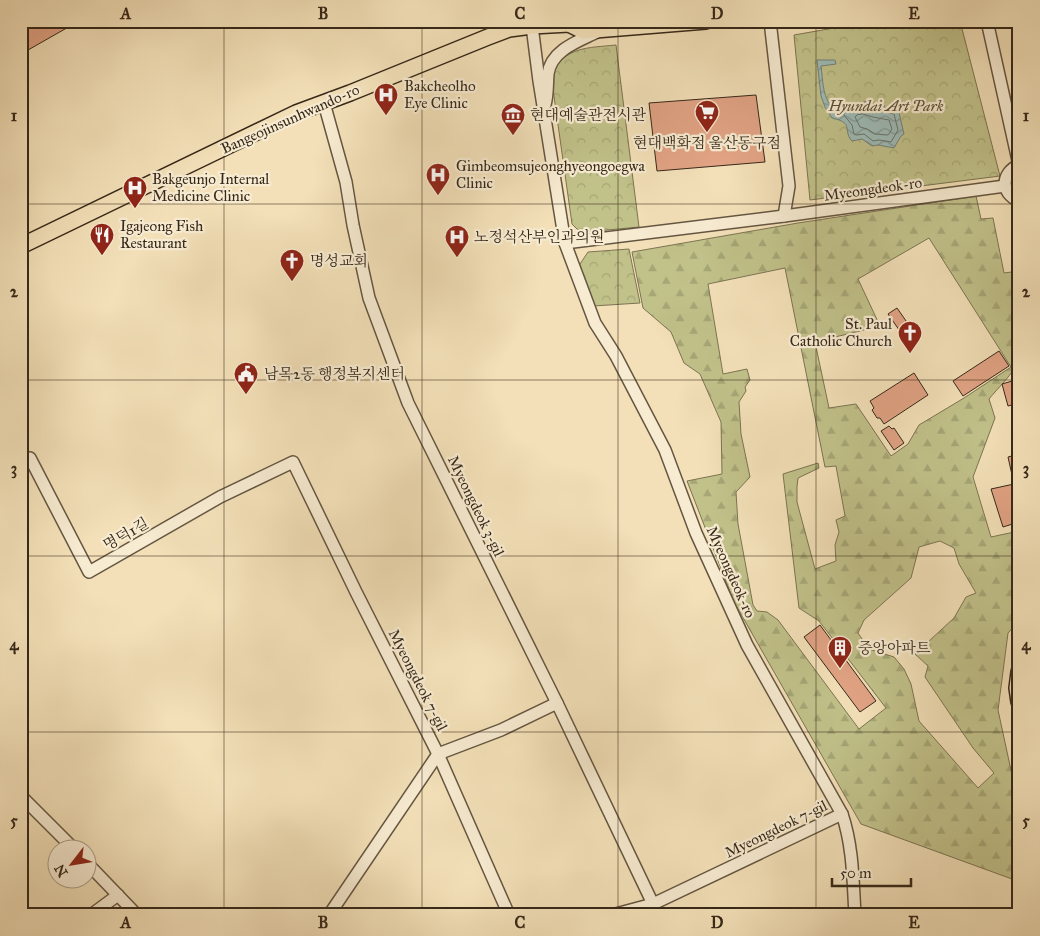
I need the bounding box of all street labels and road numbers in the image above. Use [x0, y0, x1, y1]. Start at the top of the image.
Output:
street label: Bangeojinsunhwando-ro [218, 80, 362, 158]
street label: Myeongdeok-ro [823, 173, 923, 205]
street label: Myeongdeok 3-gil [444, 453, 509, 560]
street label: 명덕1길 [100, 514, 152, 554]
street label: Myeongdeok-ro [703, 523, 759, 621]
street label: Myeongdeok 7-gil [385, 626, 452, 735]
street label: Myeongdeok 7-gil [722, 796, 831, 862]

